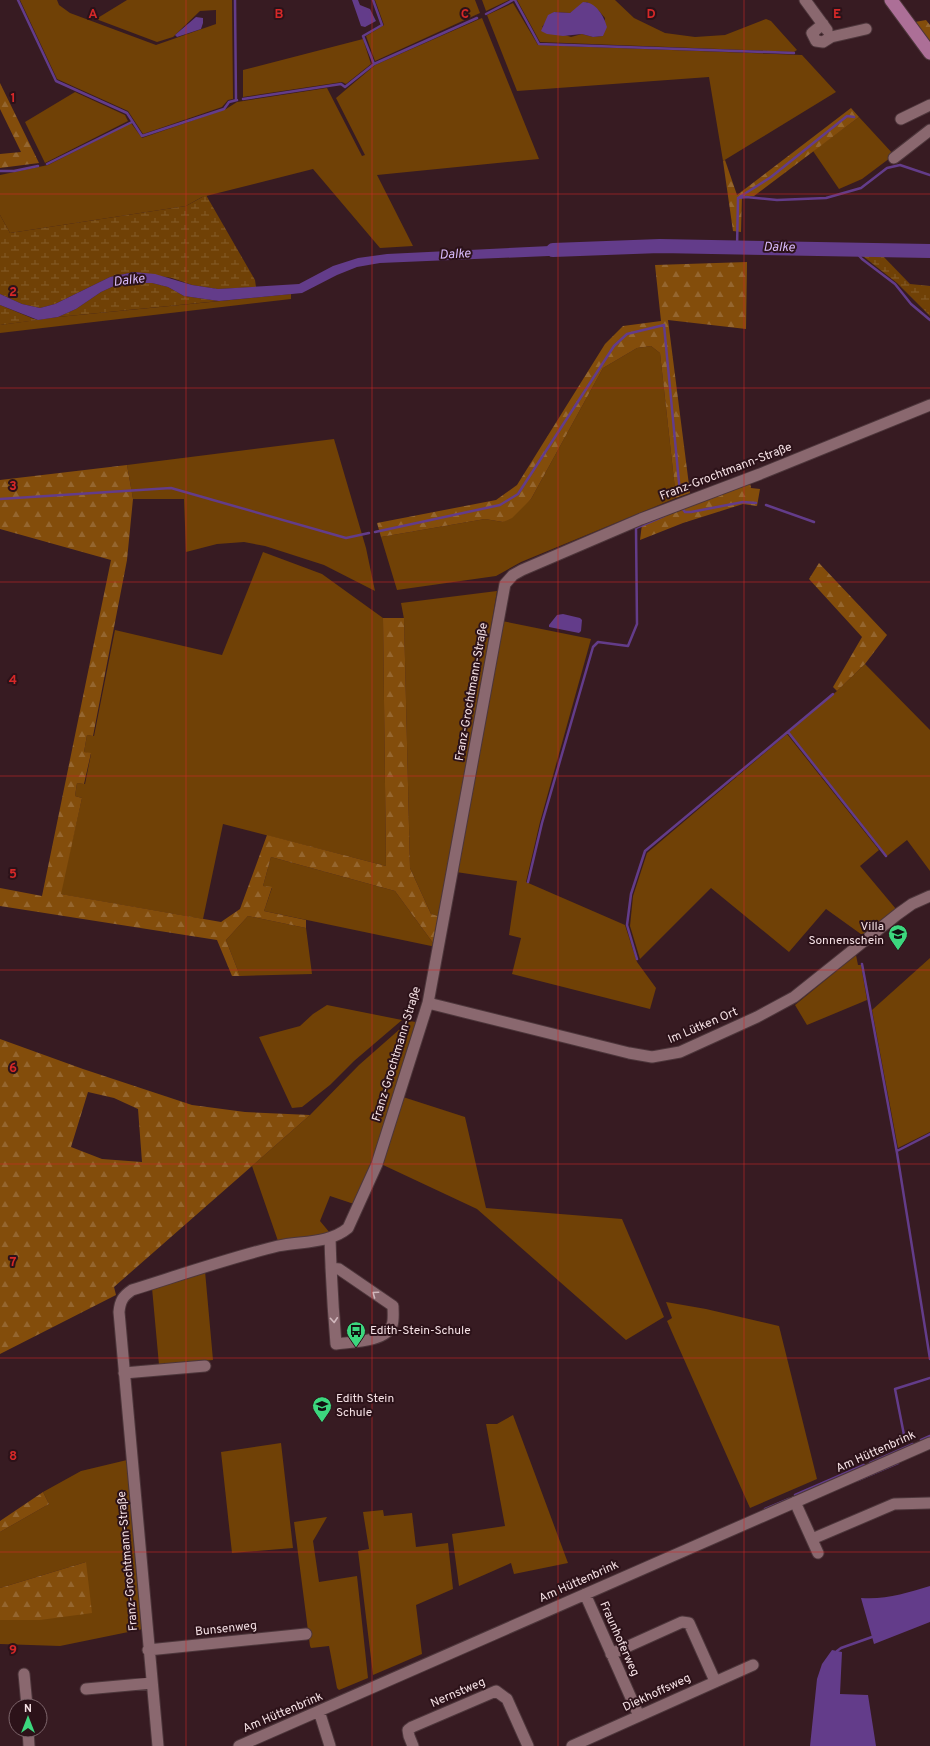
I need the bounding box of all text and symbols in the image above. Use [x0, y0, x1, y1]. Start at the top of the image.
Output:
text: A [88, 7, 98, 23]
text: B [275, 7, 284, 23]
text: C [461, 7, 469, 23]
text: D [646, 7, 656, 23]
text: E [833, 7, 841, 23]
text: 1 [10, 91, 16, 107]
water label: Dalke [763, 240, 795, 256]
water label: Dalke [439, 246, 471, 264]
water label: Dalke [112, 271, 146, 291]
text: 2 [9, 285, 17, 301]
street label: Franz-Grochtmann-Straße [658, 439, 794, 505]
text: 3 [9, 479, 17, 495]
street label: Franz-Grochtmann-Straße [452, 622, 492, 762]
text: 4 [9, 673, 17, 689]
text: 5 [9, 867, 17, 883]
place label: Villa Sonnenschein [809, 919, 884, 949]
school or university icon: Villa Sonnenschein [887, 923, 909, 951]
street label: Franz-Grochtmann-Straße [369, 985, 425, 1123]
street label: Im Lütken Ort [666, 1004, 740, 1048]
text: 6 [9, 1061, 17, 1077]
text: 7 [10, 1255, 17, 1271]
one-way arrow [373, 1292, 380, 1299]
one-way arrow [329, 1317, 338, 1323]
bus stop icon: Edith-Stein-Schule [345, 1320, 367, 1348]
place label: Edith-Stein-Schule [370, 1323, 471, 1339]
place label: Edith Stein Schule [336, 1391, 394, 1421]
school or university icon: Edith Stein Schule [311, 1395, 333, 1423]
street label: Am Hüttenbrink [834, 1427, 918, 1477]
text: 8 [9, 1449, 17, 1465]
street label: Franz-Grochtmann-Straße [114, 1490, 142, 1632]
street label: Am Hüttenbrink [537, 1557, 621, 1607]
street label: Fraunhoferweg [595, 1599, 643, 1679]
street label: Bunsenweg [194, 1618, 258, 1640]
text: 9 [9, 1643, 17, 1659]
street label: Diekhoffsweg [620, 1670, 694, 1716]
street label: Nernstweg [428, 1674, 488, 1712]
street label: Am Hüttenbrink [240, 1689, 326, 1737]
north arrow [8, 1698, 48, 1738]
text: N [24, 1702, 32, 1716]

